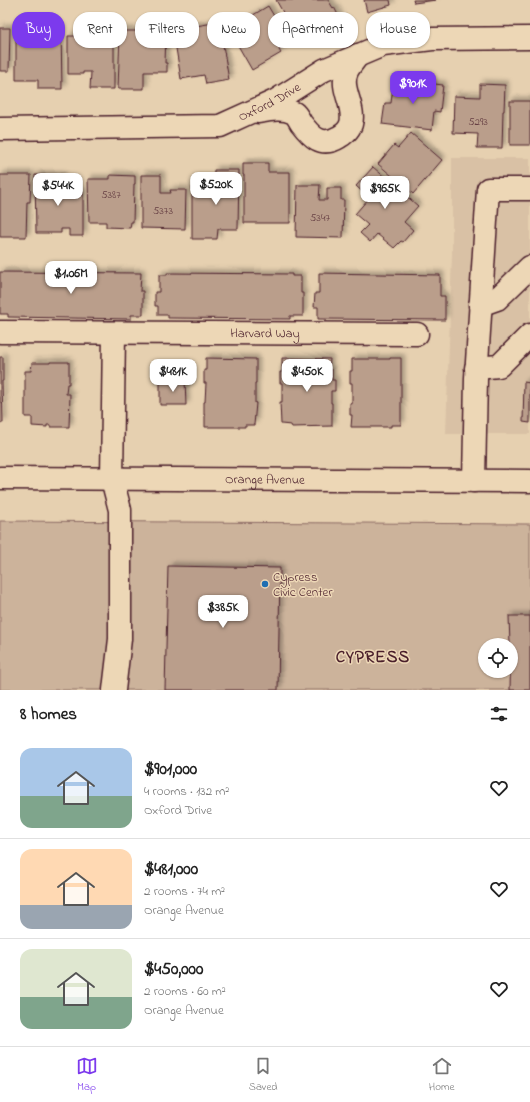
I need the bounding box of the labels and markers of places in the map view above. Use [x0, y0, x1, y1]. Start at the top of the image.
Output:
pin: $901K [385, 71, 441, 105]
pin: $520K [188, 172, 244, 206]
pin: $544K [30, 173, 86, 207]
pin: $965K [357, 176, 413, 210]
pin: $1.06M [38, 261, 104, 295]
pin: $481K [145, 359, 201, 393]
pin: $450K [279, 359, 335, 393]
place label: Cypress Civic Center [273, 568, 333, 602]
marker: Cypress Civic Center [260, 579, 270, 589]
pin: $385K [195, 595, 251, 629]

